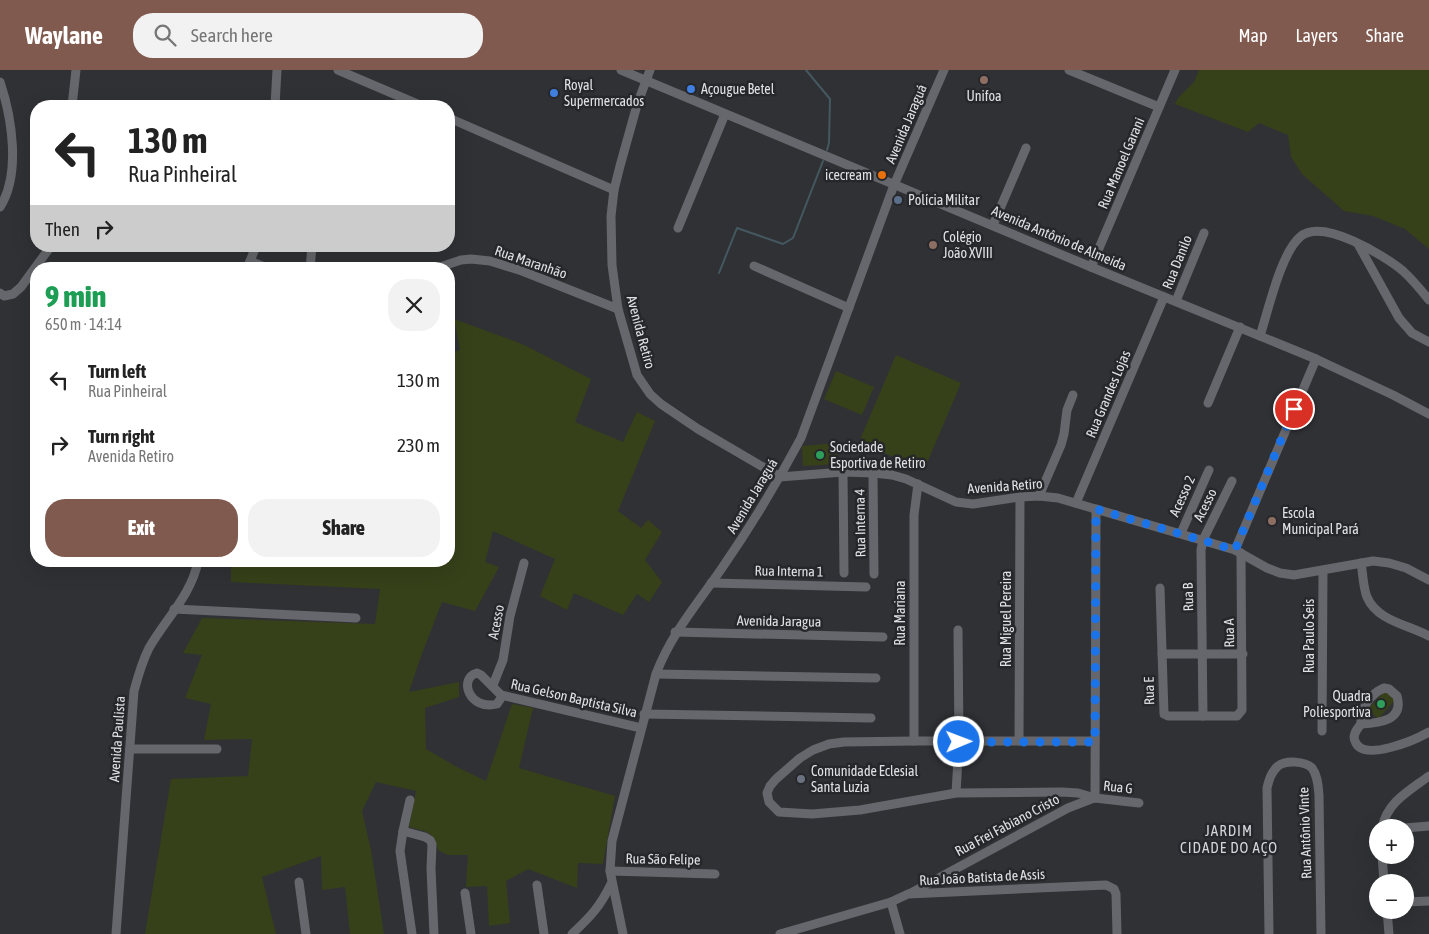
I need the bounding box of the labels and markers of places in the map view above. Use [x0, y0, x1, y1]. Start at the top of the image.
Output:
marker: Unifoa [978, 74, 990, 86]
place label: Royal Supermercados [564, 77, 644, 109]
place label: Açougue Betel [701, 81, 775, 97]
marker: Açougue Betel [685, 83, 697, 95]
marker: Royal Supermercados [548, 87, 560, 99]
place label: Unifoa [966, 88, 1002, 104]
place label: icecream [825, 167, 872, 183]
marker: icecream [876, 169, 888, 181]
place label: Polícia Militar [908, 192, 980, 208]
marker: Polícia Militar [892, 194, 904, 206]
place label: Colégio João XVIII [943, 229, 993, 261]
marker: Colégio João XVIII [927, 239, 939, 251]
pin [1273, 388, 1315, 430]
place label: Sociedade Esportiva de Retiro [830, 439, 926, 471]
marker: Sociedade Esportiva de Retiro [814, 449, 826, 461]
place label: Escola Municipal Pará [1282, 505, 1359, 537]
marker: Escola Municipal Pará [1266, 515, 1278, 527]
place label: Quadra Poliesportiva [1303, 688, 1371, 720]
marker: Quadra Poliesportiva [1375, 698, 1387, 710]
place label: Comunidade Eclesial Santa Luzia [811, 763, 919, 795]
marker: Comunidade Eclesial Santa Luzia [795, 773, 807, 785]

